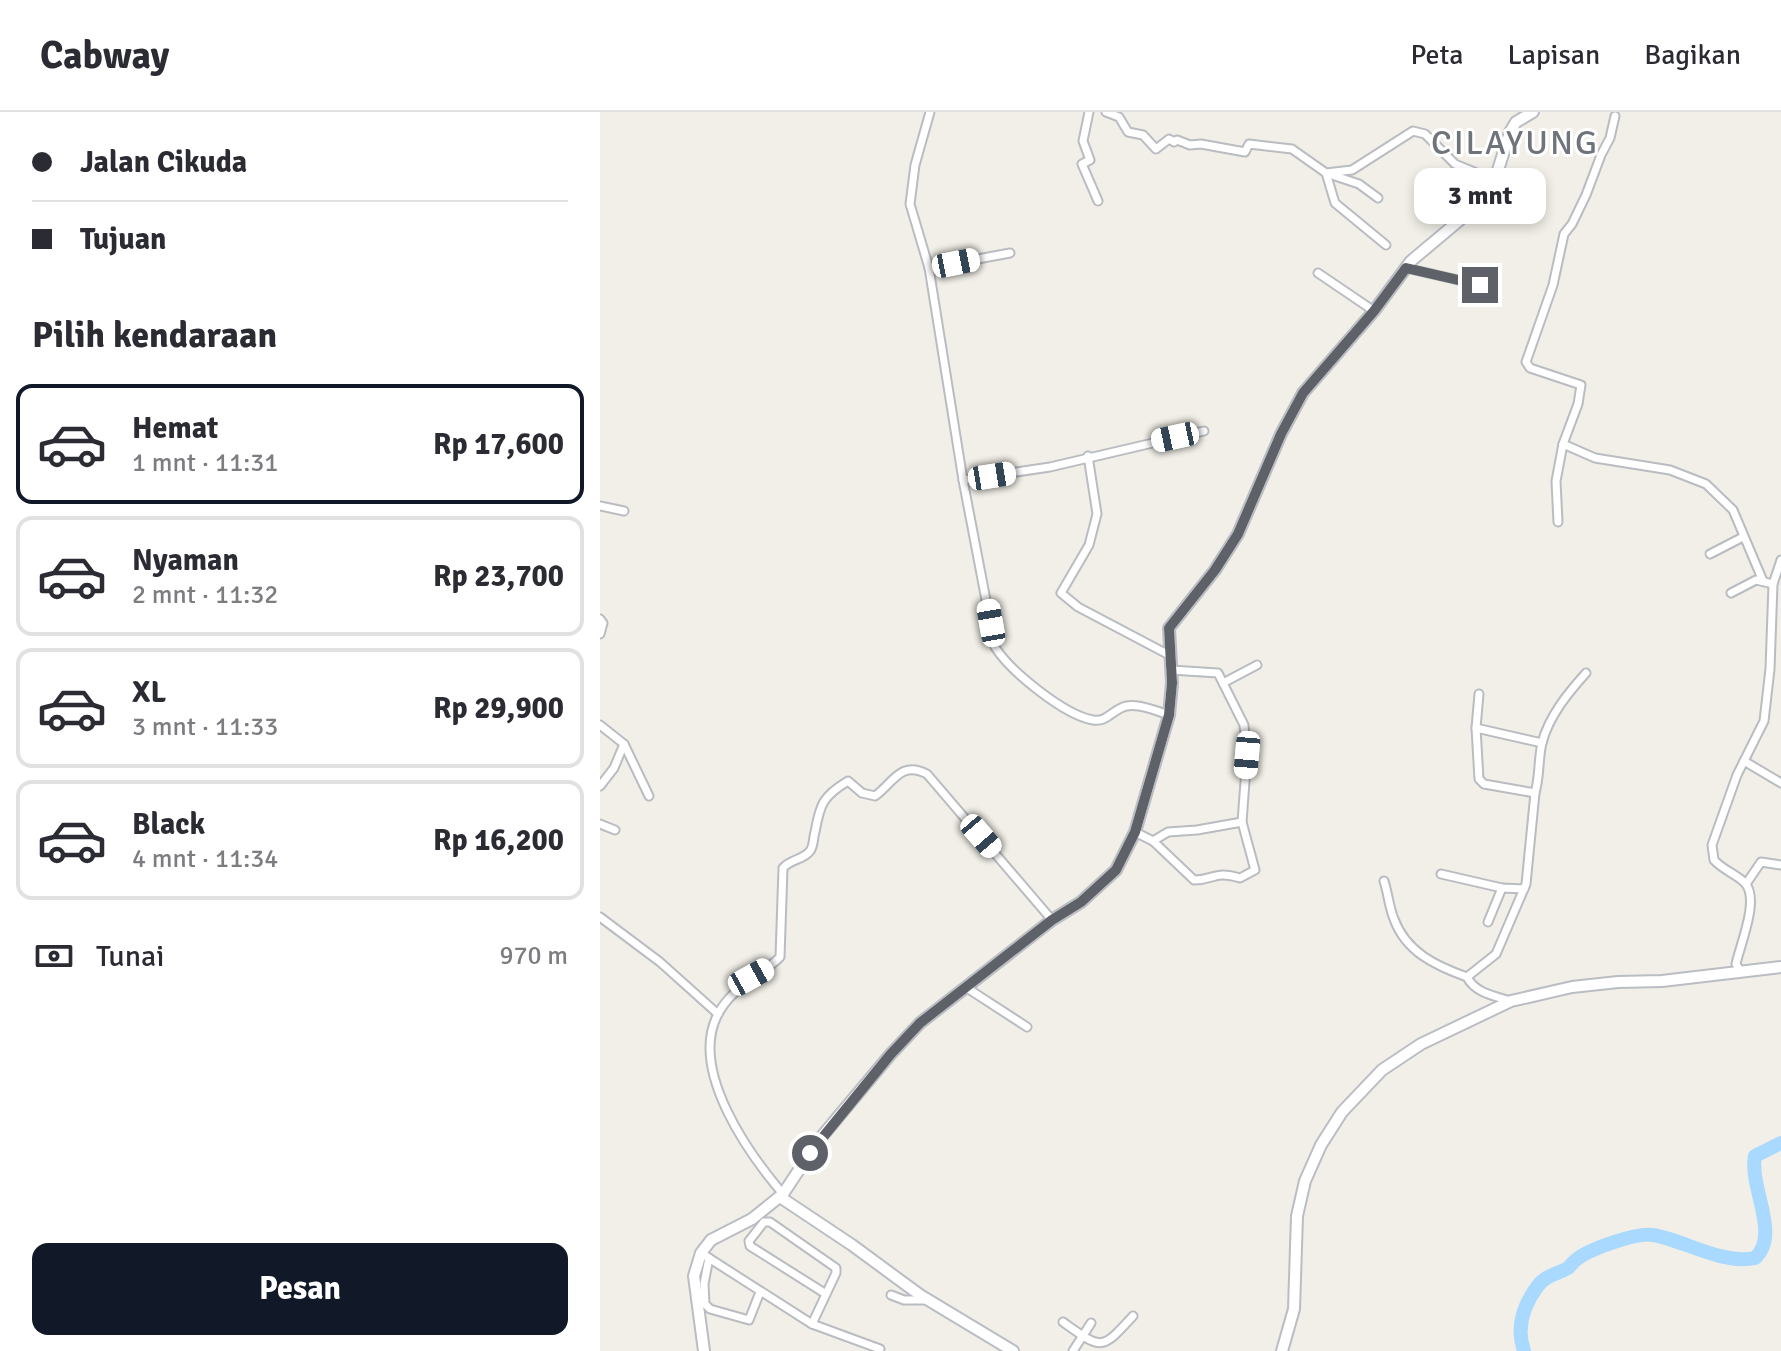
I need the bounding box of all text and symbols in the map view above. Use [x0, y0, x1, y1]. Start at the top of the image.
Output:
text: Cabway [40, 32, 169, 79]
text: Peta [1410, 38, 1464, 72]
text: Lapisan [1508, 38, 1600, 72]
text: Bagikan [1644, 38, 1741, 72]
district label: CILAYUNG [1431, 122, 1599, 164]
text: Jalan Cikuda [80, 144, 247, 181]
callout: 3 mnt [1414, 169, 1546, 225]
text: 3 mnt [1448, 180, 1512, 212]
text: Tujuan [80, 221, 167, 258]
car [930, 247, 982, 279]
route end [1462, 267, 1498, 303]
text: Pilih kendaraan [32, 313, 277, 358]
icon: car [36, 408, 108, 480]
text: Hemat [132, 410, 218, 447]
car [1149, 420, 1201, 454]
text: Rp 17,600 [433, 426, 564, 463]
text: 1 mnt · 11:31 [132, 447, 278, 479]
car [966, 460, 1018, 492]
icon: car [36, 540, 108, 612]
text: Nyaman [132, 542, 239, 579]
text: Rp 23,700 [433, 558, 564, 595]
text: 2 mnt · 11:32 [132, 579, 278, 611]
car [975, 597, 1007, 649]
icon: car [36, 672, 108, 744]
text: XL [132, 674, 166, 711]
text: Rp 29,900 [433, 690, 564, 727]
text: 3 mnt · 11:33 [132, 711, 278, 743]
car [1233, 730, 1261, 780]
icon: car [36, 804, 108, 876]
text: Black [132, 806, 205, 843]
car [956, 810, 1006, 862]
text: Rp 16,200 [433, 822, 564, 859]
text: 4 mnt · 11:34 [132, 843, 278, 875]
icon: cash [32, 934, 76, 978]
text: Tunai [96, 938, 164, 975]
text: 970 m [499, 940, 568, 972]
car [724, 955, 778, 999]
route start [792, 1135, 828, 1171]
button: Pesan [32, 1243, 568, 1335]

